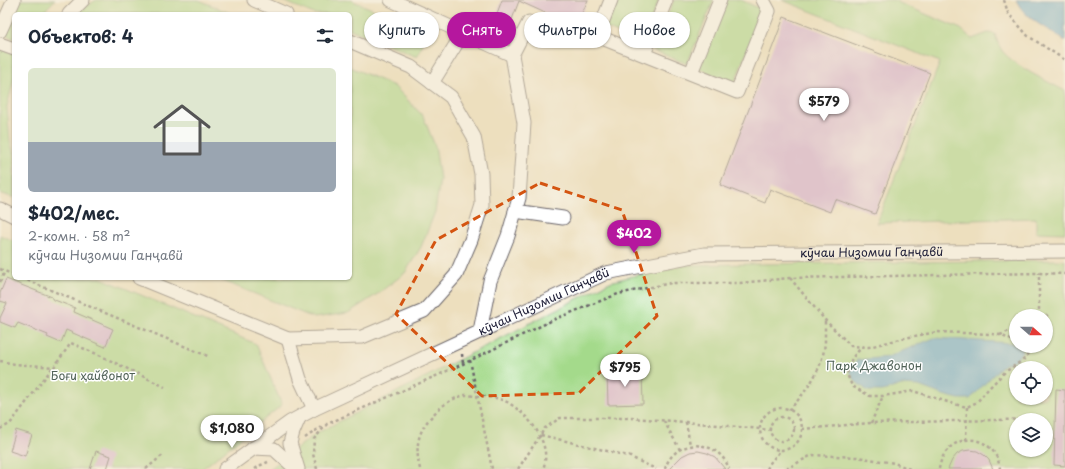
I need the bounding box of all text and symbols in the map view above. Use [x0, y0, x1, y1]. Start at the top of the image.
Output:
chip: Купить [364, 12, 439, 48]
chip: Снять [447, 12, 516, 48]
chip: Фильтры [524, 12, 611, 48]
chip: Новое [619, 12, 690, 48]
text: Объектов: 4 [28, 23, 133, 49]
icon: filters [314, 25, 336, 47]
pin: $579 [800, 88, 848, 122]
text: $579 [808, 91, 840, 110]
icon: home [146, 94, 218, 166]
text: $402/мес. [28, 200, 120, 226]
pin: $402 [610, 220, 658, 254]
text: $402 [616, 223, 652, 242]
text: 2-комн. · 58 m² [28, 226, 130, 245]
street label: кӯчаи Низомии Ганҷавӣ [800, 242, 943, 261]
text: кӯчаи Низомии Ганҷавӣ [28, 245, 183, 264]
street label: кӯчаи Низомии Ганҷавӣ [475, 263, 612, 339]
north arrow [1009, 309, 1053, 353]
map controls [1009, 309, 1053, 457]
pin: $795 [601, 354, 649, 388]
park label: Парк Джавонон [826, 356, 922, 374]
text: $795 [609, 357, 641, 376]
button: locate [1009, 361, 1053, 405]
park label: Боғи ҳайвонот [51, 366, 135, 384]
button: layers [1009, 413, 1053, 457]
pin: $1,080 [199, 415, 265, 449]
text: $1,080 [210, 418, 254, 437]

